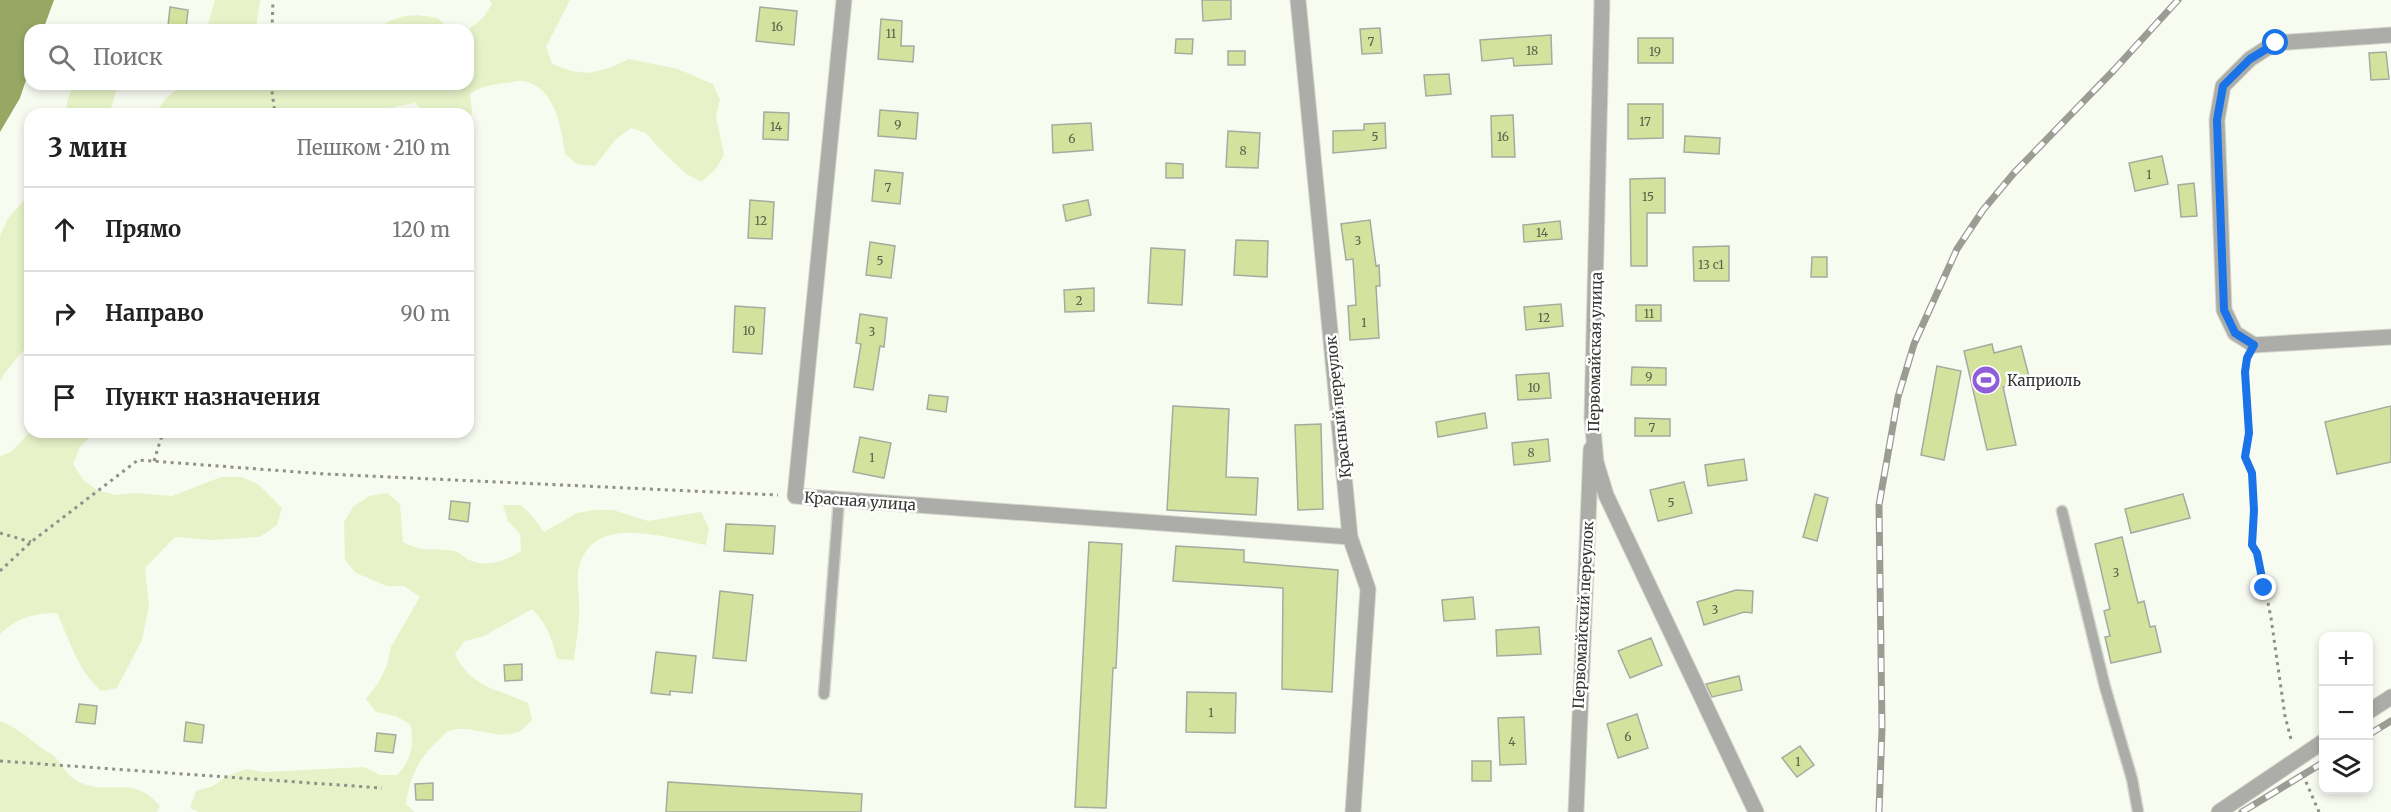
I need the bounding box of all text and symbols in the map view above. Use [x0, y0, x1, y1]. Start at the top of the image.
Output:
house number: 16 [771, 19, 783, 34]
search box [24, 24, 474, 90]
house number: 11 [886, 26, 897, 41]
route start [2262, 29, 2288, 55]
house number: 7 [1368, 34, 1375, 49]
icon: search [45, 41, 78, 74]
text: Поиск [93, 43, 163, 71]
house number: 18 [1526, 43, 1538, 58]
house number: 19 [1649, 44, 1661, 59]
house number: 17 [1639, 114, 1651, 129]
house number: 9 [894, 117, 902, 132]
house number: 14 [770, 119, 783, 134]
house number: 5 [1371, 129, 1379, 144]
house number: 16 [1497, 129, 1509, 144]
text: 3 мин [48, 131, 127, 164]
house number: 6 [1068, 131, 1076, 146]
text: Пешком · 210 m [297, 135, 450, 160]
house number: 8 [1239, 143, 1247, 158]
house number: 1 [2146, 167, 2152, 182]
house number: 7 [885, 180, 892, 195]
house number: 15 [1642, 189, 1654, 204]
icon: ahead [48, 213, 81, 246]
house number: 12 [755, 213, 767, 228]
text: Прямо [105, 215, 181, 243]
text: 120 m [392, 217, 450, 242]
house number: 14 [1536, 225, 1549, 240]
house number: 3 [1355, 233, 1362, 248]
house number: 5 [876, 253, 884, 268]
house number: 13 с1 [1698, 257, 1725, 272]
street label: Первомайская улица [1584, 272, 1606, 432]
house number: 2 [1075, 293, 1083, 308]
icon: right [48, 297, 81, 330]
text: Направо [105, 299, 204, 327]
text: 90 m [400, 301, 450, 326]
house number: 11 [1644, 306, 1655, 321]
house number: 12 [1538, 310, 1550, 325]
house number: 1 [1361, 315, 1367, 330]
house number: 10 [743, 323, 756, 338]
house number: 3 [869, 324, 876, 339]
street label: Красный переулок [1321, 335, 1355, 479]
sports icon: Каприоль [1970, 364, 2002, 396]
house number: 9 [1645, 369, 1653, 384]
place label: Каприоль [2007, 371, 2081, 390]
house number: 10 [1528, 380, 1541, 395]
icon: arrive [48, 381, 81, 414]
text: Пункт назначения [105, 383, 320, 411]
house number: 7 [1649, 420, 1656, 435]
house number: 8 [1527, 445, 1535, 460]
house number: 1 [869, 450, 875, 465]
street label: Красная улица [803, 488, 917, 514]
house number: 5 [1667, 495, 1675, 510]
street label: Первомайский переулок [1569, 520, 1597, 710]
house number: 3 [2113, 565, 2120, 580]
route end [2250, 574, 2276, 600]
house number: 3 [1712, 602, 1719, 617]
map controls [2319, 632, 2373, 794]
button: + [2319, 632, 2373, 686]
button: − [2319, 686, 2373, 740]
house number: 1 [1208, 705, 1214, 720]
house number: 6 [1624, 729, 1632, 744]
house number: 4 [1508, 734, 1516, 749]
button: layers [2319, 740, 2373, 794]
house number: 1 [1795, 754, 1801, 769]

